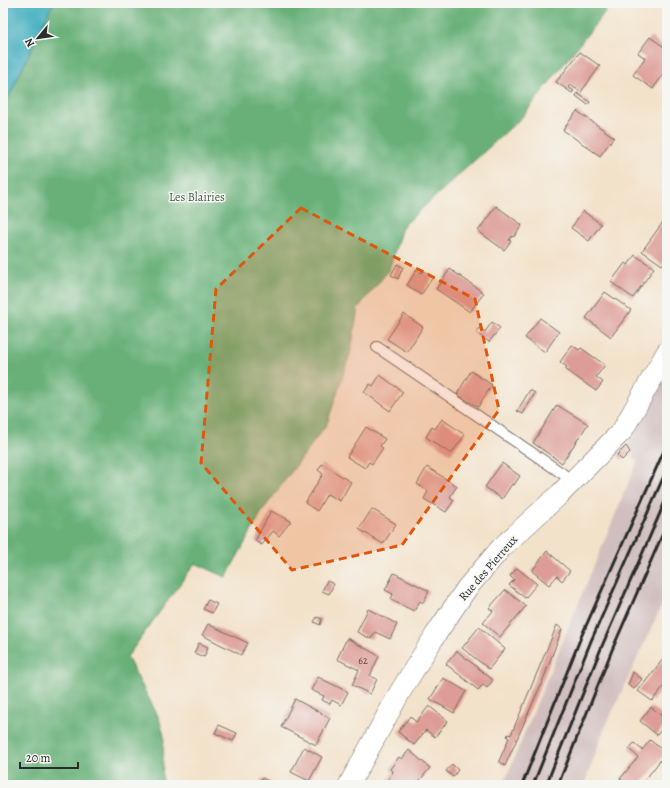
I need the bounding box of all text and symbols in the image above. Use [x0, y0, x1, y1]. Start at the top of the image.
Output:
north arrow [18, 18, 58, 58]
text: N [21, 35, 38, 50]
park label: Les Blairies [169, 189, 225, 205]
street label: Rue des Pierreux [455, 532, 521, 604]
house number: 62 [358, 654, 368, 667]
scale bar [20, 744, 78, 770]
text: 20 m [26, 750, 50, 766]

